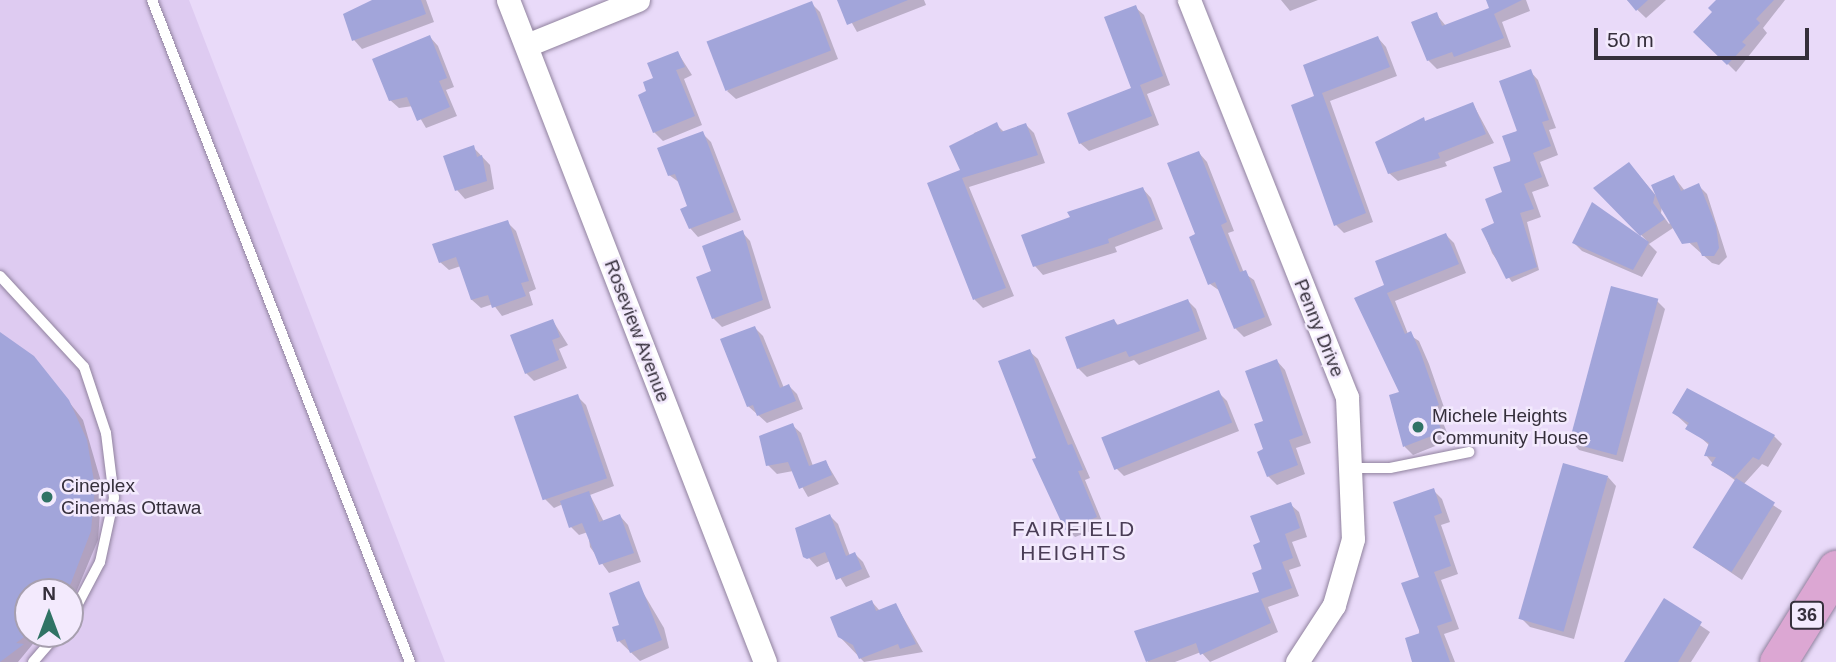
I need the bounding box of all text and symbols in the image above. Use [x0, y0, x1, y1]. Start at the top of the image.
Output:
scale bar [1598, 14, 1813, 58]
text: 50 m [1607, 28, 1654, 51]
street label: Roseview Avenue [599, 256, 675, 406]
street label: Penny Drive [1289, 276, 1349, 380]
place label: Michele Heights Community House [1432, 405, 1588, 449]
marker: Michele Heights Community House [1410, 419, 1426, 435]
place label: Cineplex Cinemas Ottawa [61, 475, 201, 519]
marker: Cineplex Cinemas Ottawa [39, 489, 55, 505]
district label: FAIRFIELD HEIGHTS [1013, 516, 1135, 566]
north arrow [14, 578, 84, 648]
text: N [42, 583, 56, 604]
road number: 36 [1790, 600, 1825, 630]

